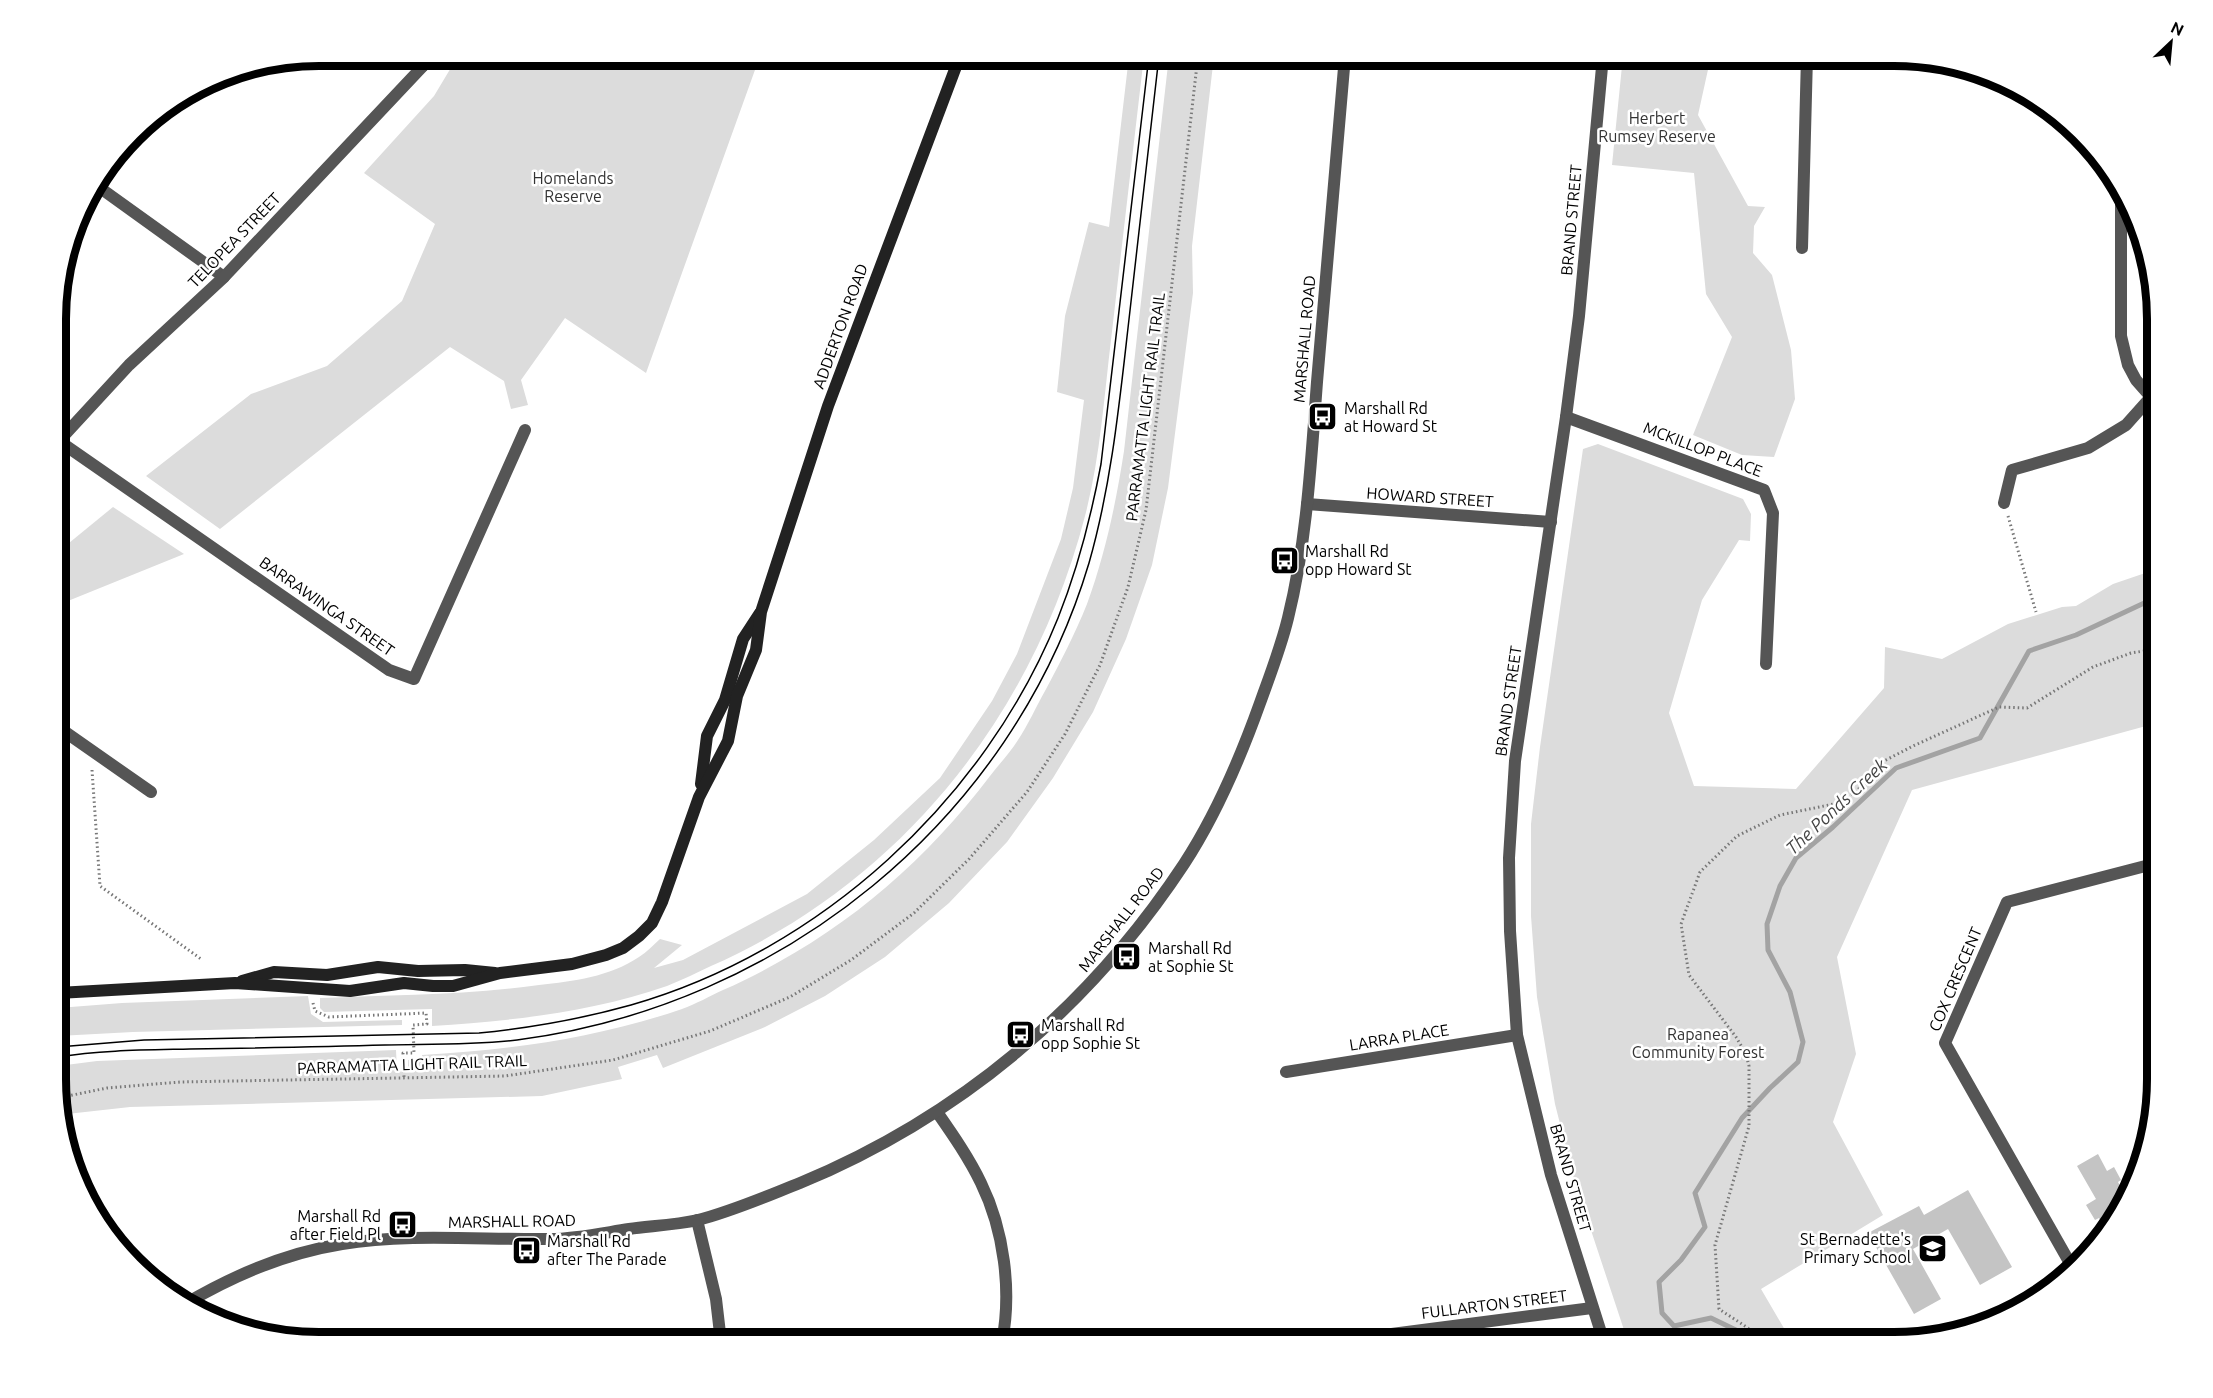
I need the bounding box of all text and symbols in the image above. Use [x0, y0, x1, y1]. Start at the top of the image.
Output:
north arrow [2141, 12, 2201, 72]
text: N [2168, 18, 2187, 39]
park label: Herbert Rumsey Reserve [1598, 109, 1716, 145]
street label: BRAND STREET [1557, 164, 1585, 276]
park label: Homelands Reserve [532, 169, 614, 205]
street label: TELOPEA STREET [184, 189, 284, 291]
street label: ADDERTON ROAD [809, 261, 871, 391]
street label: MARSHALL ROAD [1289, 274, 1319, 404]
street label: PARRAMATTA LIGHT RAIL TRAIL [1122, 292, 1168, 522]
place label: Marshall Rd at Howard St [1344, 399, 1438, 435]
bus stop icon: Marshall Rd at Howard St [1307, 401, 1339, 433]
street label: MCKILLOP PLACE [1641, 418, 1765, 480]
street label: HOWARD STREET [1366, 484, 1494, 510]
place label: Marshall Rd opp Howard St [1305, 542, 1412, 578]
bus stop icon: Marshall Rd opp Howard St [1268, 544, 1300, 576]
street label: BARRAWINGA STREET [256, 553, 398, 659]
street label: BRAND STREET [1491, 644, 1525, 757]
water label: The Ponds Creek [1781, 754, 1891, 858]
street label: MARSHALL ROAD [1074, 863, 1168, 975]
street label: COX CRESCENT [1925, 924, 1985, 1034]
place label: Marshall Rd at Sophie St [1148, 939, 1234, 975]
bus stop icon: Marshall Rd at Sophie St [1111, 941, 1143, 973]
place label: Marshall Rd opp Sophie St [1041, 1016, 1141, 1052]
bus stop icon: Marshall Rd opp Sophie St [1004, 1018, 1036, 1050]
street label: LARRA PLACE [1348, 1020, 1450, 1054]
park label: Rapanea Community Forest [1632, 1025, 1765, 1061]
street label: PARRAMATTA LIGHT RAIL TRAIL [297, 1051, 527, 1077]
street label: BRAND STREET [1547, 1122, 1595, 1234]
place label: Marshall Rd after Field Pl [290, 1207, 381, 1243]
bus stop icon: Marshall Rd after Field Pl [386, 1209, 418, 1241]
street label: MARSHALL ROAD [448, 1211, 576, 1231]
place label: St Bernadette's Primary School [1800, 1230, 1911, 1266]
place label: Marshall Rd after The Parade [547, 1232, 667, 1268]
school or university icon: St Bernadette's Primary School [1916, 1232, 1948, 1264]
bus stop icon: Marshall Rd after The Parade [510, 1234, 542, 1266]
street label: FULLARTON STREET [1420, 1286, 1568, 1322]

